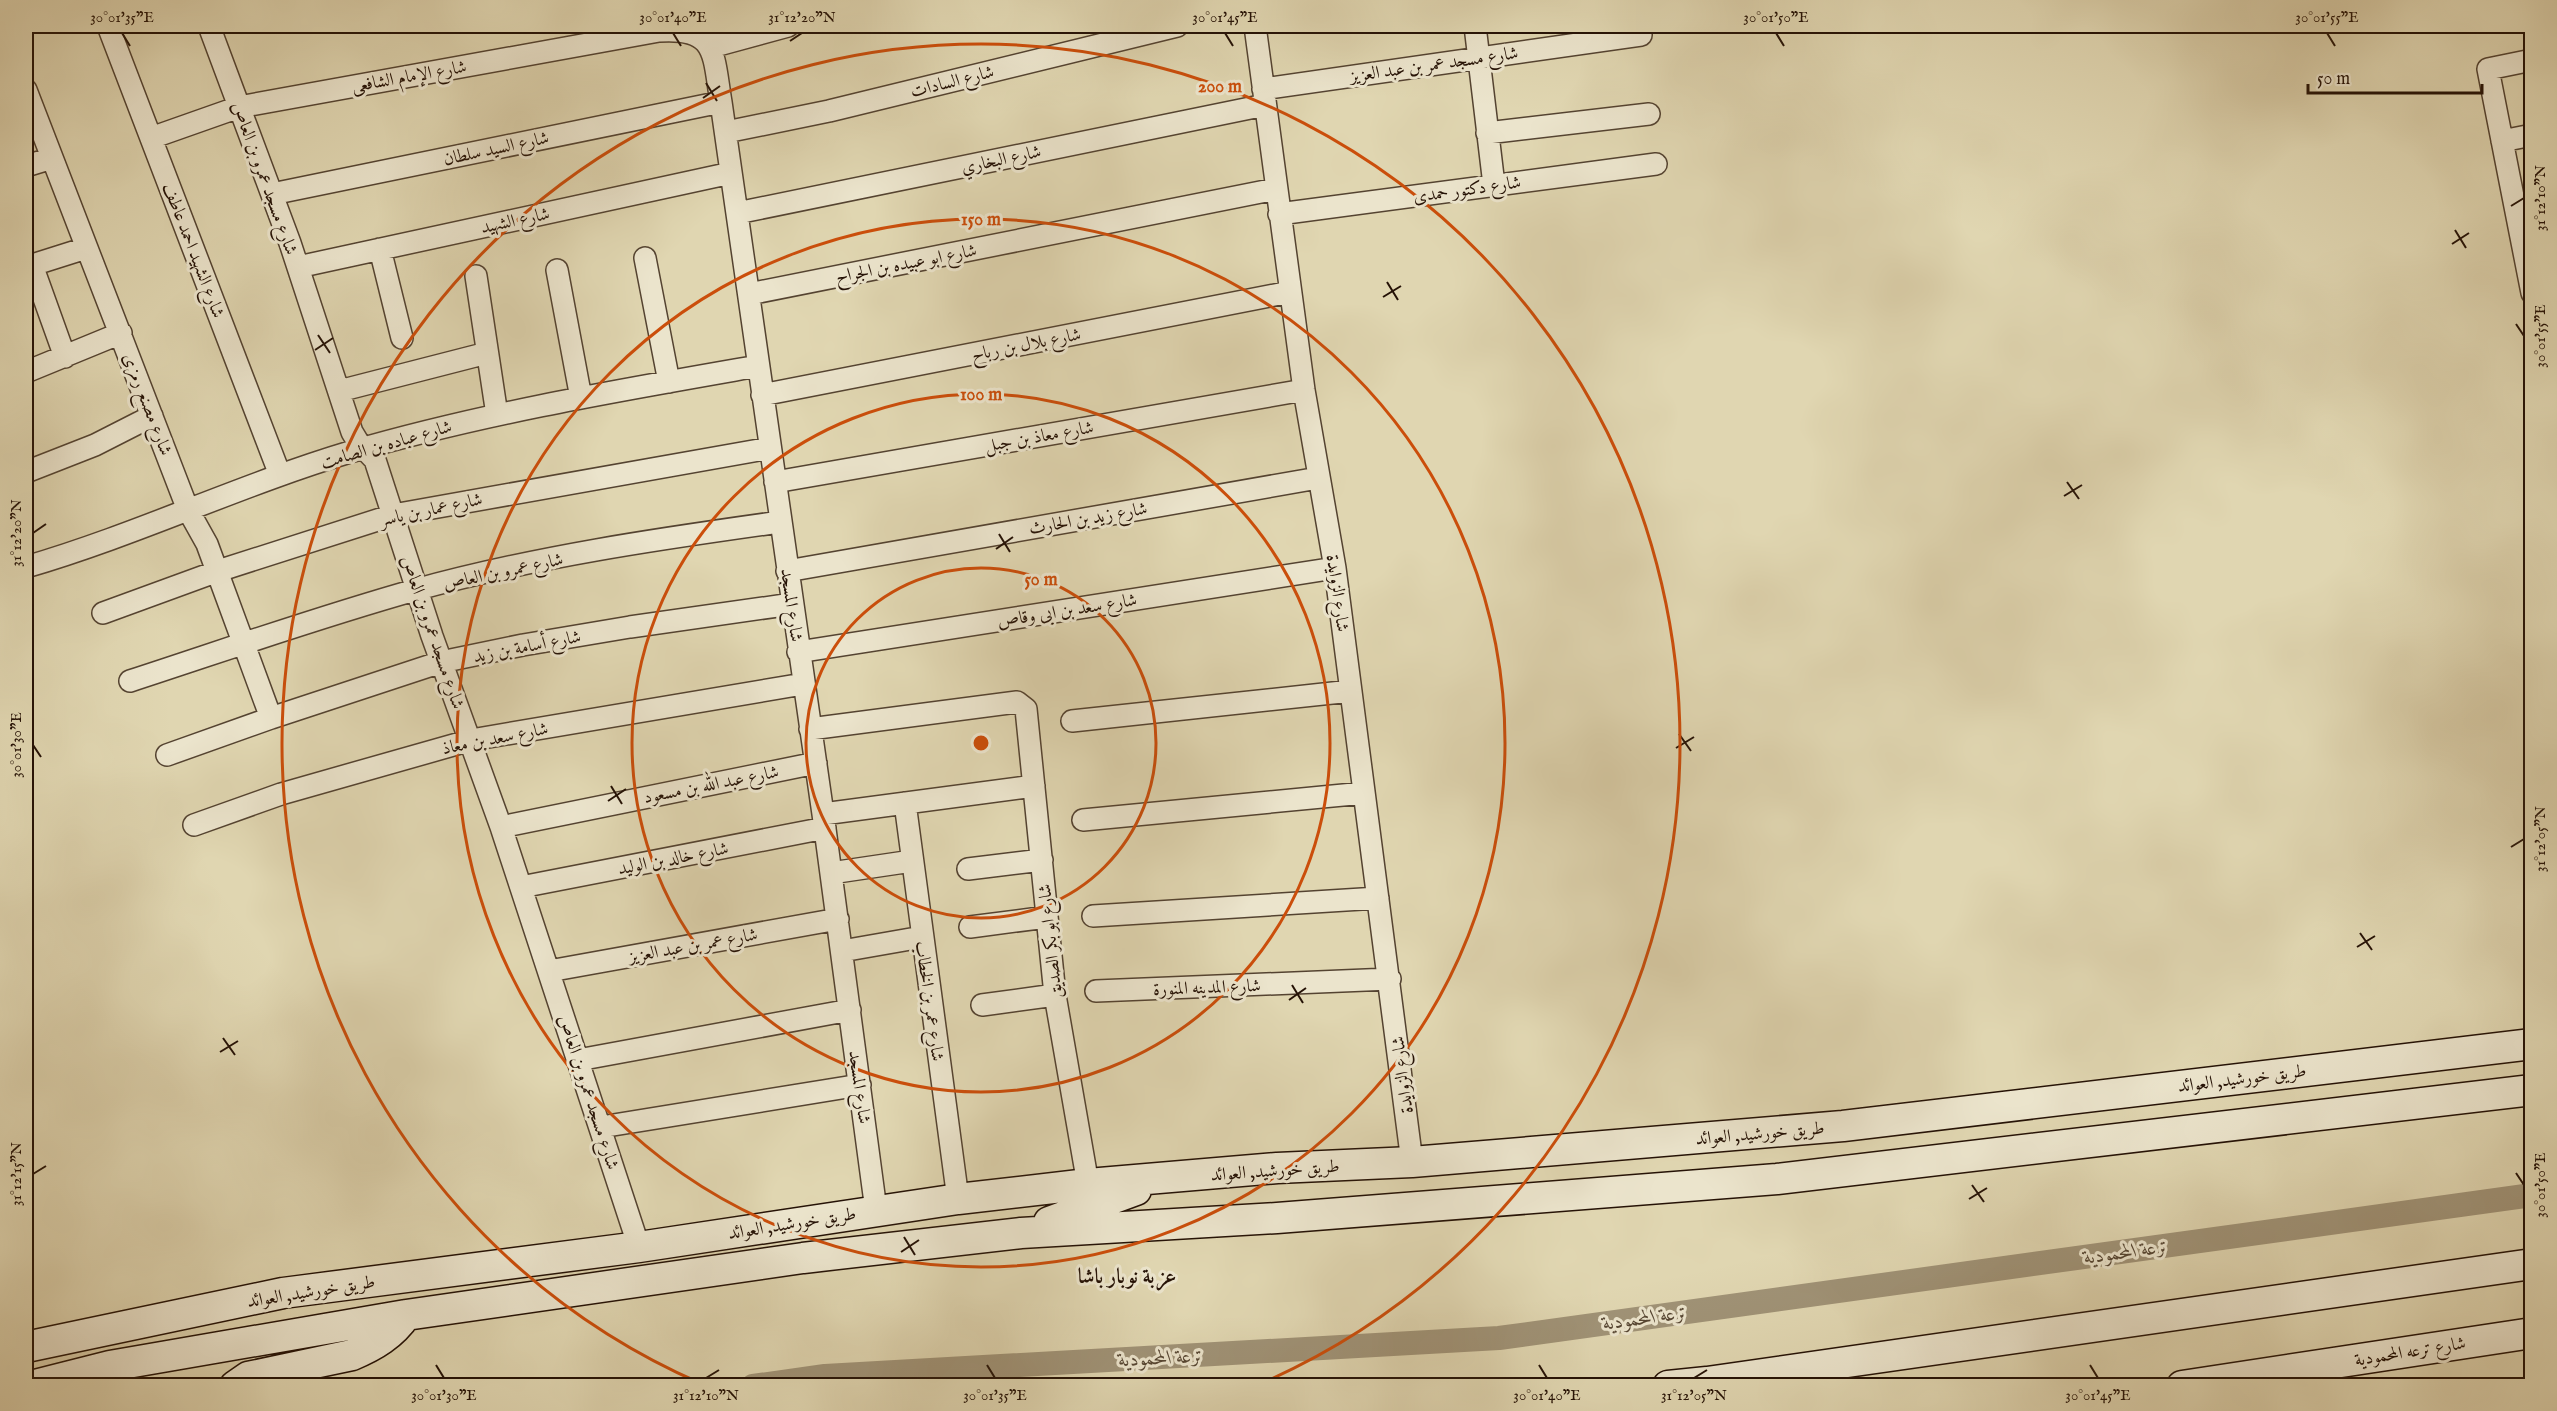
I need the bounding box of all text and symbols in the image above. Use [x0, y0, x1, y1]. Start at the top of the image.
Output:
text: 30°01'35"E [90, 8, 154, 27]
text: 30°01'40"E [639, 8, 707, 27]
text: 31°12'20"N [768, 8, 836, 27]
text: 30°01'45"E [1192, 8, 1258, 27]
text: 30°01'50"E [1743, 8, 1809, 27]
text: 30°01'55"E [2295, 8, 2359, 27]
street label: شارع مسجد عمر بن عبد العزيز [1347, 42, 1520, 91]
street label: شارع الإمام الشافعى [350, 56, 469, 102]
scale bar [2308, 57, 2482, 95]
street label: شارع السادات [908, 61, 997, 106]
text: 50 m [2317, 68, 2350, 91]
text: 200 m [1198, 76, 1242, 99]
street label: شارع مسجد عمرو بن العاص [223, 99, 302, 259]
street label: شارع السيد سلطان [441, 127, 552, 174]
street label: شارع البخاري [959, 141, 1044, 182]
text: 31°12'10"N [2531, 165, 2550, 231]
street label: شارع دكتور حمدى [1412, 172, 1523, 211]
street label: شارع الشهيد احمد عاطف [154, 180, 229, 322]
street label: شارع الشهيد [479, 203, 552, 242]
text: 150 m [961, 209, 1001, 232]
street label: شارع ابو عبيده بن الجراح [834, 239, 980, 292]
text: 30°01'55"E [2531, 304, 2550, 368]
street label: شارع بلال بن رباح [969, 324, 1084, 370]
street label: شارع مصنع رمزى [114, 350, 177, 460]
text: 100 m [960, 384, 1002, 407]
street label: شارع عباده بن الصامت [318, 416, 455, 477]
street label: شارع معاذ بن جبل [983, 417, 1096, 460]
street label: شارع عمار بن ياسر [376, 488, 485, 535]
street label: شارع زيد بن الحارث [1027, 498, 1150, 543]
text: 31°12'20"N [7, 499, 26, 567]
street label: شارع عمرو بن العاص [441, 549, 566, 598]
street label: شارع مسجد عمرو بن العاص [393, 552, 469, 713]
street label: شارع الزوايدة [1318, 553, 1353, 634]
street label: شارع المسجد [772, 567, 807, 644]
text: 50 m [1024, 569, 1058, 592]
street label: شارع سعد بن ابى وقاص [996, 589, 1139, 636]
street label: شارع أسامة بن زيد [471, 623, 583, 671]
text: 30°01'30"E [7, 712, 26, 778]
street label: شارع سعد بن معاذ [440, 718, 551, 763]
centre of rings [971, 733, 991, 753]
street label: شارع عبد الله بن مسعود [641, 757, 781, 812]
text: 31°12'05"N [2531, 806, 2550, 872]
street label: شارع خالد بن الوليد [616, 837, 731, 883]
street label: شارع ابو بكر الصديق [1034, 882, 1071, 999]
street label: شارع عمر بن عبد العزيز [625, 924, 760, 971]
street label: شارع عمر بن الخطاب [907, 940, 948, 1063]
street label: شارع المدينه المنورة [1153, 975, 1261, 1004]
street label: شارع مسجد عمرو بن العاص [550, 1012, 623, 1173]
street label: شارع الزوايدة [1387, 1035, 1422, 1115]
street label: شارع المسجد [840, 1049, 875, 1126]
street label: طريق خورشيد, العوائد [2177, 1060, 2308, 1099]
street label: طريق خورشيد, العوائد [1695, 1117, 1826, 1152]
text: 31°12'15"N [7, 1142, 26, 1206]
text: 30°01'50"E [2531, 1152, 2550, 1218]
street label: طريق خورشيد, العوائد [1210, 1156, 1340, 1187]
street label: طريق خورشيد, العوائد [727, 1203, 858, 1246]
water label: ترعة المحمودية [2080, 1234, 2170, 1271]
district label: عزبة نوبار باشا [1078, 1264, 1176, 1291]
street label: طريق خورشيد, العوائد [246, 1271, 377, 1314]
water label: ترعة المحمودية [1599, 1300, 1689, 1337]
street label: شارع ترعه المحمودية [2353, 1332, 2468, 1375]
water label: ترعة المحمودية [1116, 1344, 1204, 1373]
text: 30°01'30"E [411, 1386, 477, 1405]
text: 31°12'10"N [673, 1386, 739, 1405]
text: 30°01'35"E [963, 1386, 1027, 1405]
text: 30°01'40"E [1513, 1386, 1581, 1405]
text: 31°12'05"N [1661, 1386, 1727, 1405]
text: 30°01'45"E [2065, 1386, 2131, 1405]

